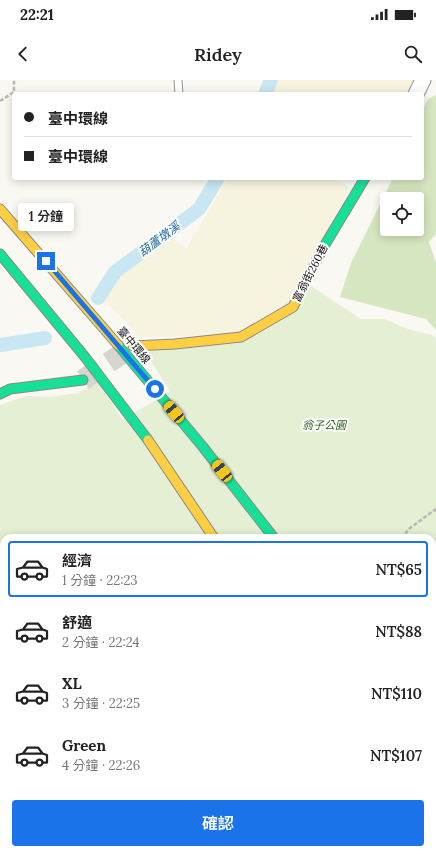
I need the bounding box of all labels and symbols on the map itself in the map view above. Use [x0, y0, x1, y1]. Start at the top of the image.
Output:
callout: 1 分鐘 [18, 203, 74, 231]
water label: 葫蘆墩溪 [135, 217, 184, 259]
street label: 富翁街260巷 [289, 242, 331, 304]
route end [37, 252, 55, 270]
street label: 臺中環線 [114, 324, 154, 366]
route start [146, 380, 164, 398]
car [162, 399, 186, 425]
park label: 翁子公園 [302, 418, 348, 432]
car [210, 458, 234, 484]

